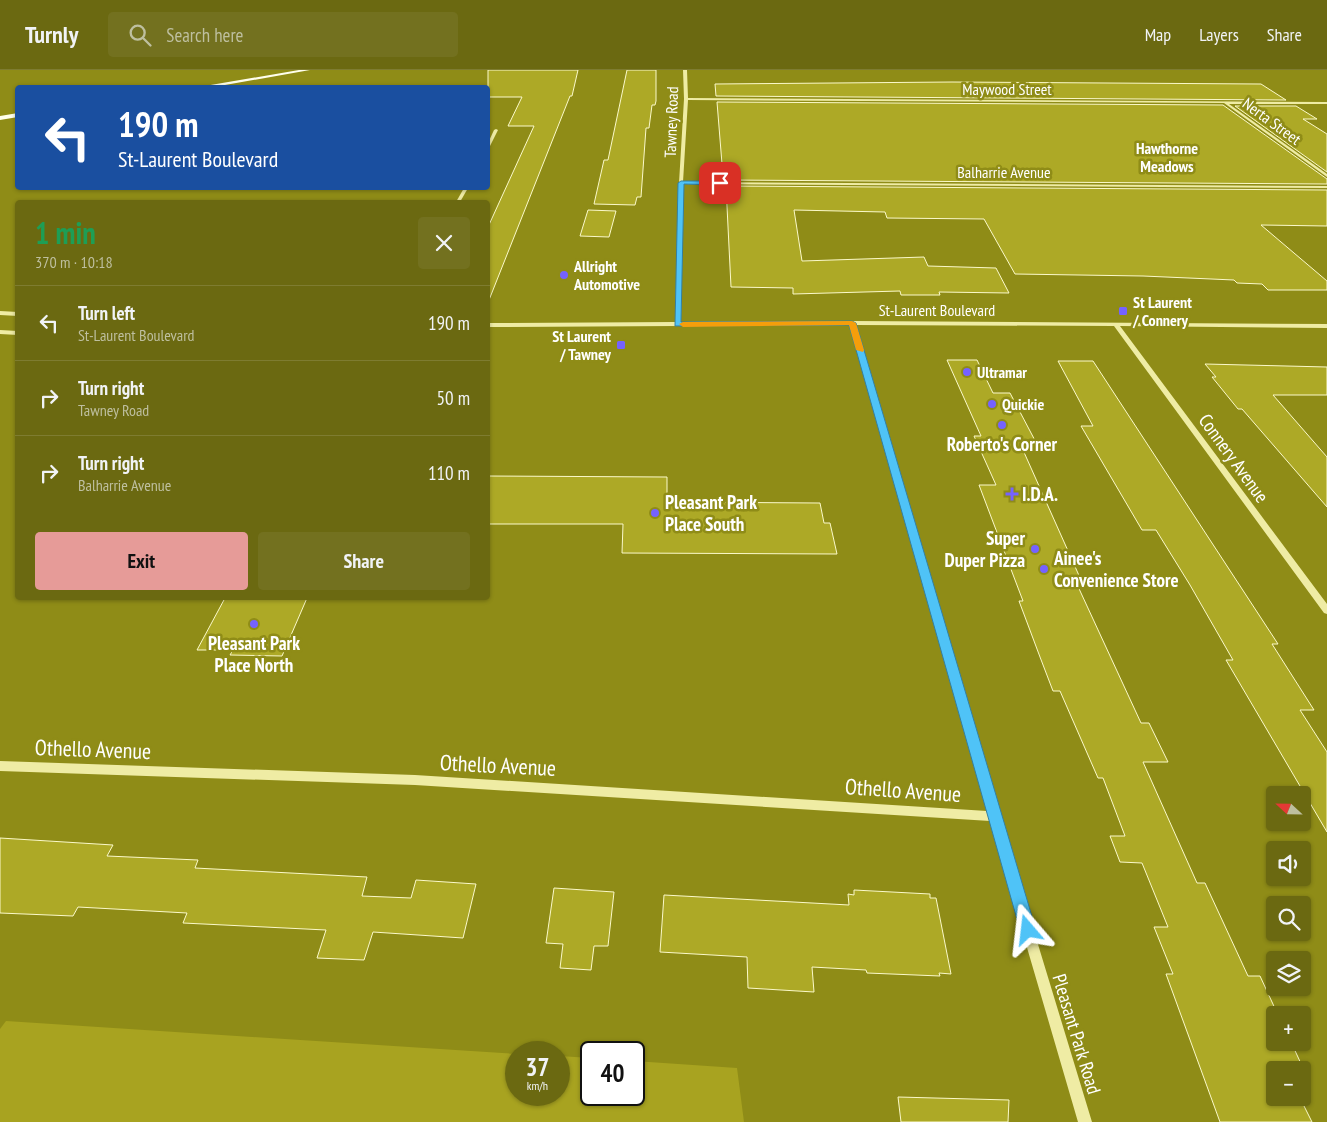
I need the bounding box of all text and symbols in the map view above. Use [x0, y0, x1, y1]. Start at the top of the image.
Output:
search box [108, 12, 458, 57]
text: Turnly [25, 19, 78, 50]
icon: search [126, 21, 154, 49]
text: Search here [166, 23, 243, 47]
text: Map [1145, 23, 1171, 46]
text: Layers [1199, 23, 1239, 46]
text: Share [1267, 23, 1302, 46]
street label: Maywood Street [962, 79, 1052, 99]
street label: Tawney Road [660, 86, 682, 158]
street label: Nerta Street [1239, 93, 1306, 149]
text: 190 m [118, 101, 199, 147]
icon: left [35, 105, 100, 170]
district label: Hawthorne Meadows [1136, 138, 1198, 176]
text: St-Laurent Boulevard [118, 145, 278, 173]
pin [699, 162, 741, 204]
street label: Balharrie Avenue [957, 162, 1051, 182]
icon: arrive [706, 169, 734, 197]
text: 1 min [35, 213, 96, 252]
button: close [418, 217, 470, 269]
text: 370 m · 10:18 [35, 252, 113, 272]
place label: Allright Automotive [573, 256, 640, 294]
marker: Allright Automotive [558, 269, 570, 281]
place label: St Laurent / Connery [1132, 292, 1192, 330]
street label: St-Laurent Boulevard [879, 300, 995, 320]
text: Turn left [78, 301, 135, 325]
marker: St Laurent / Connery [1117, 305, 1129, 317]
icon: left [35, 309, 63, 337]
text: 190 m [428, 311, 470, 335]
text: St-Laurent Boulevard [78, 325, 194, 345]
place label: St Laurent / Tawney [552, 326, 612, 364]
marker: St Laurent / Tawney [615, 339, 627, 351]
place label: Ultramar [977, 362, 1027, 382]
marker: Ultramar [961, 366, 973, 378]
text: Turn right [78, 376, 144, 400]
icon: right [35, 384, 63, 412]
text: 50 m [437, 386, 470, 410]
place label: Quickie [1002, 394, 1044, 414]
marker: Quickie [986, 398, 998, 410]
text: Tawney Road [78, 400, 149, 420]
street label: Connery Avenue [1194, 409, 1274, 507]
marker: Roberto's Corner [996, 419, 1008, 431]
place label: Roberto's Corner [947, 432, 1058, 456]
text: Turn right [78, 451, 144, 475]
icon: right [35, 459, 63, 487]
text: 110 m [428, 461, 470, 485]
text: Balharrie Avenue [78, 475, 171, 495]
place label: I.D.A. [1022, 482, 1058, 506]
marker: I.D.A. [1006, 488, 1018, 500]
place label: Pleasant Park Place South [665, 490, 757, 536]
marker: Pleasant Park Place South [649, 507, 661, 519]
place label: Super Duper Pizza [945, 526, 1025, 572]
button: Exit [35, 532, 248, 590]
button: Share [258, 532, 470, 590]
marker: Super Duper Pizza [1029, 543, 1041, 555]
place label: Ainee's Convenience Store [1053, 546, 1179, 592]
marker: Ainee's Convenience Store [1038, 563, 1050, 575]
marker: Pleasant Park Place North [248, 618, 260, 630]
place label: Pleasant Park Place North [208, 631, 300, 677]
street label: Othello Avenue [34, 733, 152, 765]
street label: Othello Avenue [439, 748, 557, 782]
street label: Othello Avenue [844, 772, 962, 808]
north arrow [1266, 786, 1311, 831]
map controls [1266, 786, 1311, 1106]
button: sound [1266, 841, 1311, 886]
button: search [1266, 896, 1311, 941]
position arrow [1001, 903, 1053, 955]
button: layers [1266, 951, 1311, 996]
street label: Pleasant Park Road [1047, 971, 1107, 1097]
button: + [1266, 1006, 1311, 1051]
speed limit sign: 40 [580, 1041, 645, 1106]
text: 37 [526, 1051, 549, 1083]
button: − [1266, 1061, 1311, 1106]
text: km/h [527, 1078, 548, 1093]

